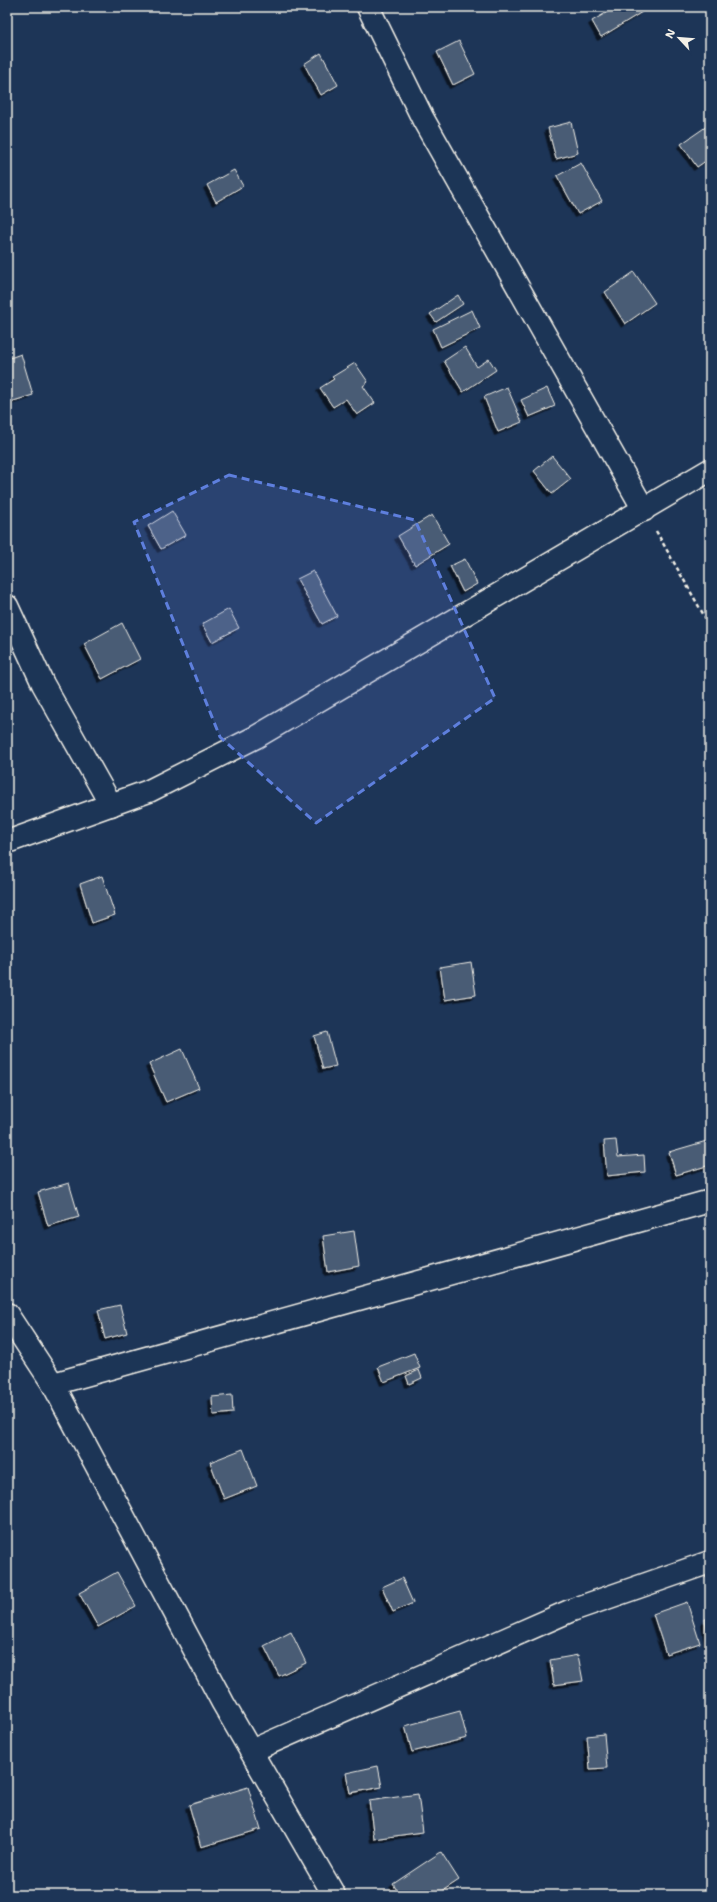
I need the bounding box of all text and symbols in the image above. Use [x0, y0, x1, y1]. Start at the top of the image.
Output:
north arrow [659, 18, 699, 58]
text: N [662, 26, 679, 41]

